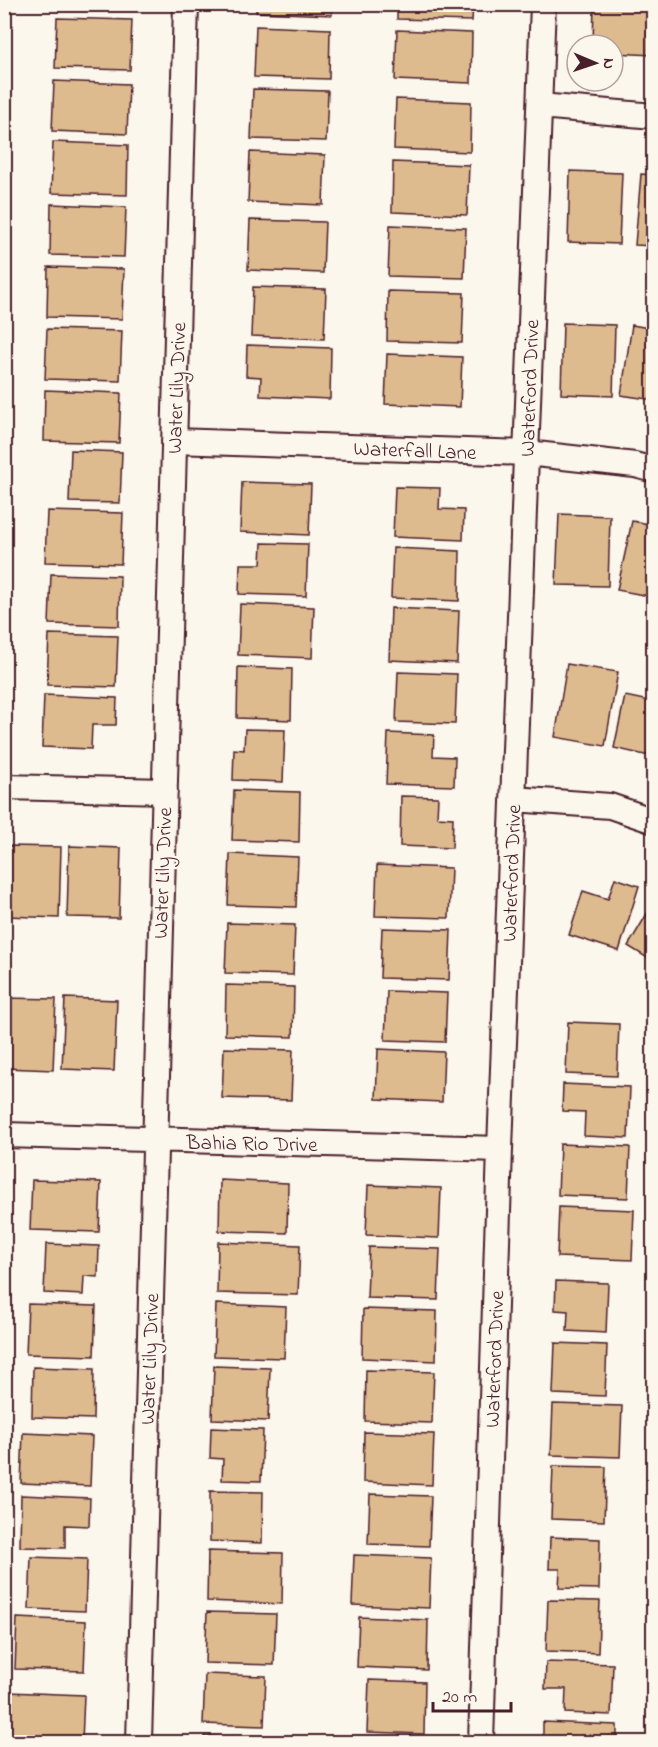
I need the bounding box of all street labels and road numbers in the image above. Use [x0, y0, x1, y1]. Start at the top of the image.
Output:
street label: Waterford Drive [514, 318, 548, 457]
street label: Water Lily Drive [161, 321, 197, 454]
street label: Waterfall Lane [353, 435, 477, 469]
street label: Waterford Drive [496, 803, 530, 942]
street label: Water Lily Drive [147, 806, 183, 939]
street label: Bahia Rio Drive [185, 1129, 318, 1161]
street label: Waterford Drive [479, 1289, 513, 1428]
street label: Water Lily Drive [134, 1292, 170, 1425]

